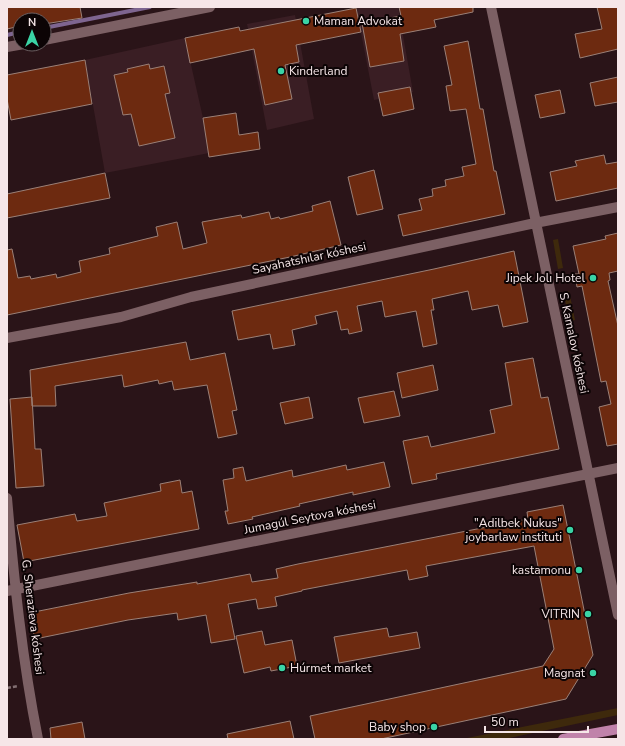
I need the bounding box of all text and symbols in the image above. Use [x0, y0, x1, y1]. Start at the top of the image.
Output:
north arrow [12, 12, 52, 52]
place label: Maman Advokat [314, 13, 403, 29]
text: N [28, 15, 36, 30]
marker: Maman Advokat [301, 16, 311, 26]
place label: Kinderland [289, 63, 348, 79]
marker: Kinderland [276, 66, 286, 76]
street label: Sayahatshılar kóshesi [251, 238, 367, 278]
place label: Jipek Jolı Hotel [505, 270, 585, 286]
marker: Jipek Jolı Hotel [588, 273, 598, 283]
street label: S. Kamalov kóshesi [555, 291, 593, 395]
street label: Jumagúl Seytova kóshesi [242, 496, 377, 538]
place label: "Adilbek Nukus" joybarlaw instituti [465, 515, 562, 545]
marker: "Adilbek Nukus" joybarlaw instituti [565, 525, 575, 535]
street label: G. Sherazieva kóshesi [18, 558, 48, 676]
place label: kastamonu [512, 562, 571, 578]
marker: kastamonu [574, 565, 584, 575]
place label: VITRIN [540, 606, 580, 622]
marker: VITRIN [583, 609, 593, 619]
place label: Húrmet market [290, 660, 372, 676]
marker: Húrmet market [277, 663, 287, 673]
place label: Мagnat [544, 665, 586, 681]
marker: Мagnat [588, 668, 598, 678]
scale bar [485, 708, 588, 734]
text: 50 m [491, 714, 519, 730]
place label: Baby shop [369, 719, 426, 735]
marker: Baby shop [429, 722, 439, 732]

